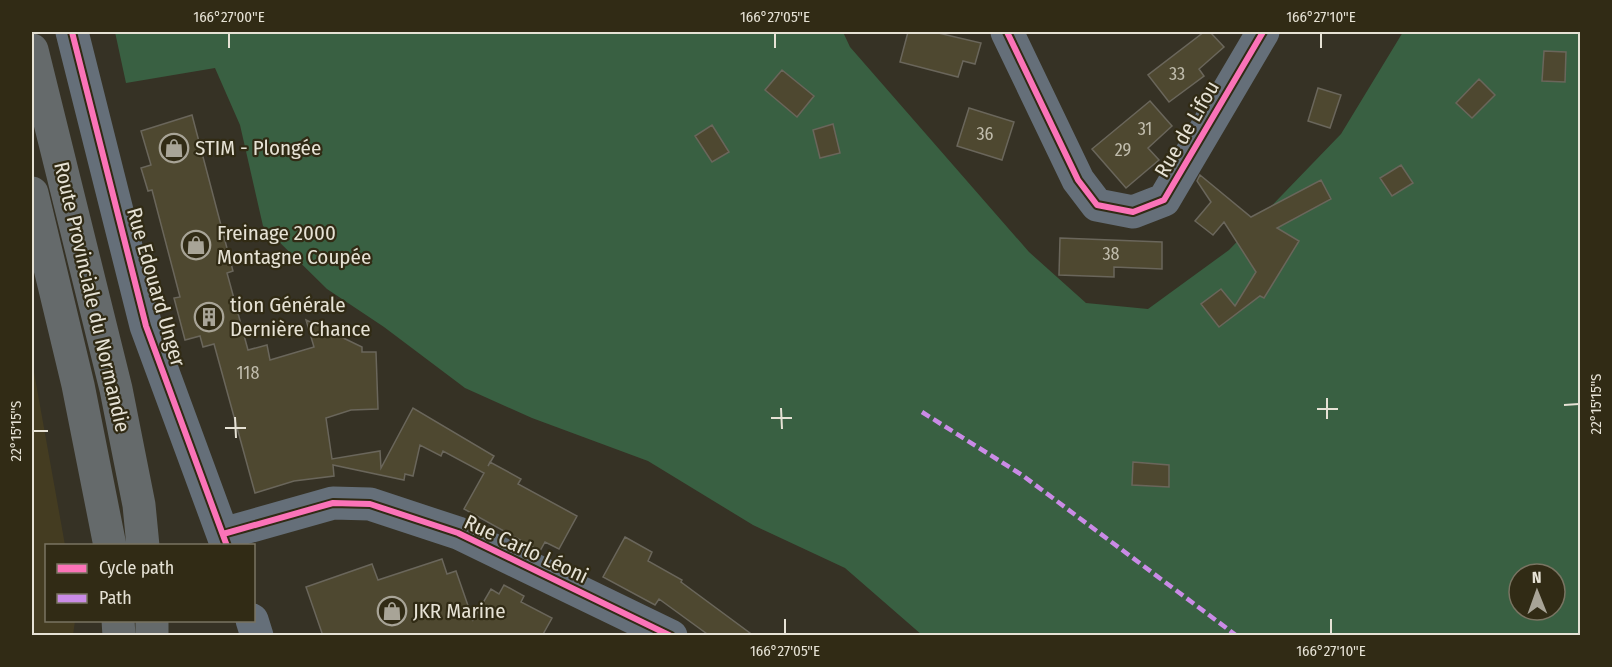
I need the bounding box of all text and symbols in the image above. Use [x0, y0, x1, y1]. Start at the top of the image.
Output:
text: 166°27'00"E [193, 8, 265, 26]
text: 166°27'05"E [740, 8, 810, 26]
text: 166°27'10"E [1286, 8, 1356, 26]
house number: 33 [1169, 63, 1185, 85]
street label: Rue de Lifou [1149, 76, 1225, 182]
house number: 31 [1138, 118, 1152, 140]
house number: 36 [976, 123, 994, 145]
shop icon: STIM - Plongée [158, 132, 190, 164]
place label: STIM - Plongée [195, 135, 321, 161]
house number: 29 [1115, 139, 1131, 161]
street label: Route Provinciale du Normandie [48, 159, 136, 435]
street label: Rue Edouard Unger [121, 204, 191, 370]
place label: Freinage 2000 Montagne Coupée [217, 220, 371, 270]
shop icon: Freinage 2000 Montagne Coupée [180, 229, 212, 261]
house number: 38 [1102, 243, 1120, 265]
place label: tion Générale Dernière Chance [230, 292, 371, 342]
building icon: tion Générale Dernière Chance [193, 301, 225, 333]
house number: 118 [237, 362, 259, 384]
text: 22°15'15"S [1587, 374, 1605, 434]
text: 22°15'15"S [7, 401, 25, 461]
street label: Rue Carlo Léoni [460, 509, 592, 589]
legend [45, 544, 255, 622]
text: Cycle path [99, 557, 174, 579]
north arrow [1507, 562, 1567, 622]
text: N [1532, 568, 1542, 587]
text: Path [99, 587, 132, 609]
shop icon: JKR Marine [376, 595, 408, 627]
place label: JKR Marine [413, 598, 506, 624]
text: 166°27'05"E [750, 642, 820, 660]
text: 166°27'10"E [1296, 642, 1366, 660]

